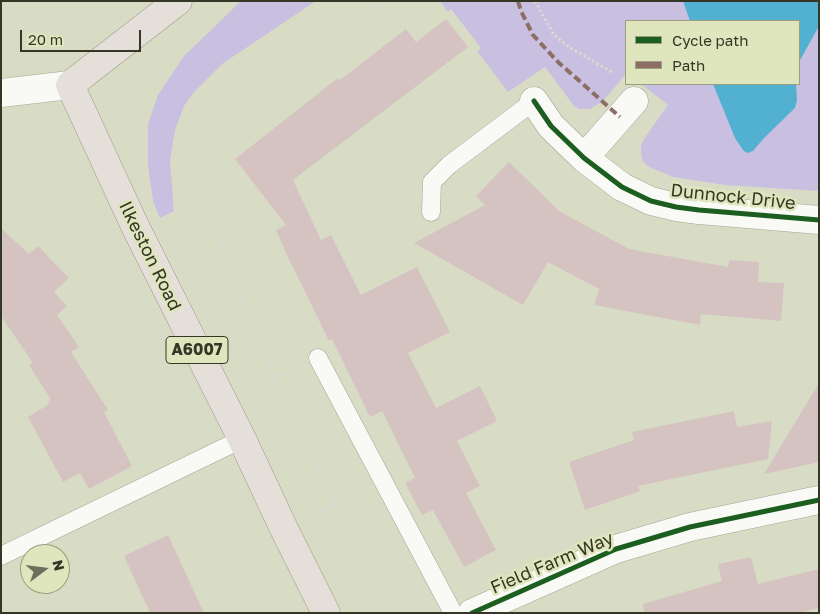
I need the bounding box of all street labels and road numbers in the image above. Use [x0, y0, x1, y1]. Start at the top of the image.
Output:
street label: Dunnock Drive [669, 180, 797, 214]
street label: Ilkeston Road [114, 198, 186, 314]
road number: A6007 [166, 336, 228, 364]
street label: Field Farm Way [487, 527, 617, 599]

